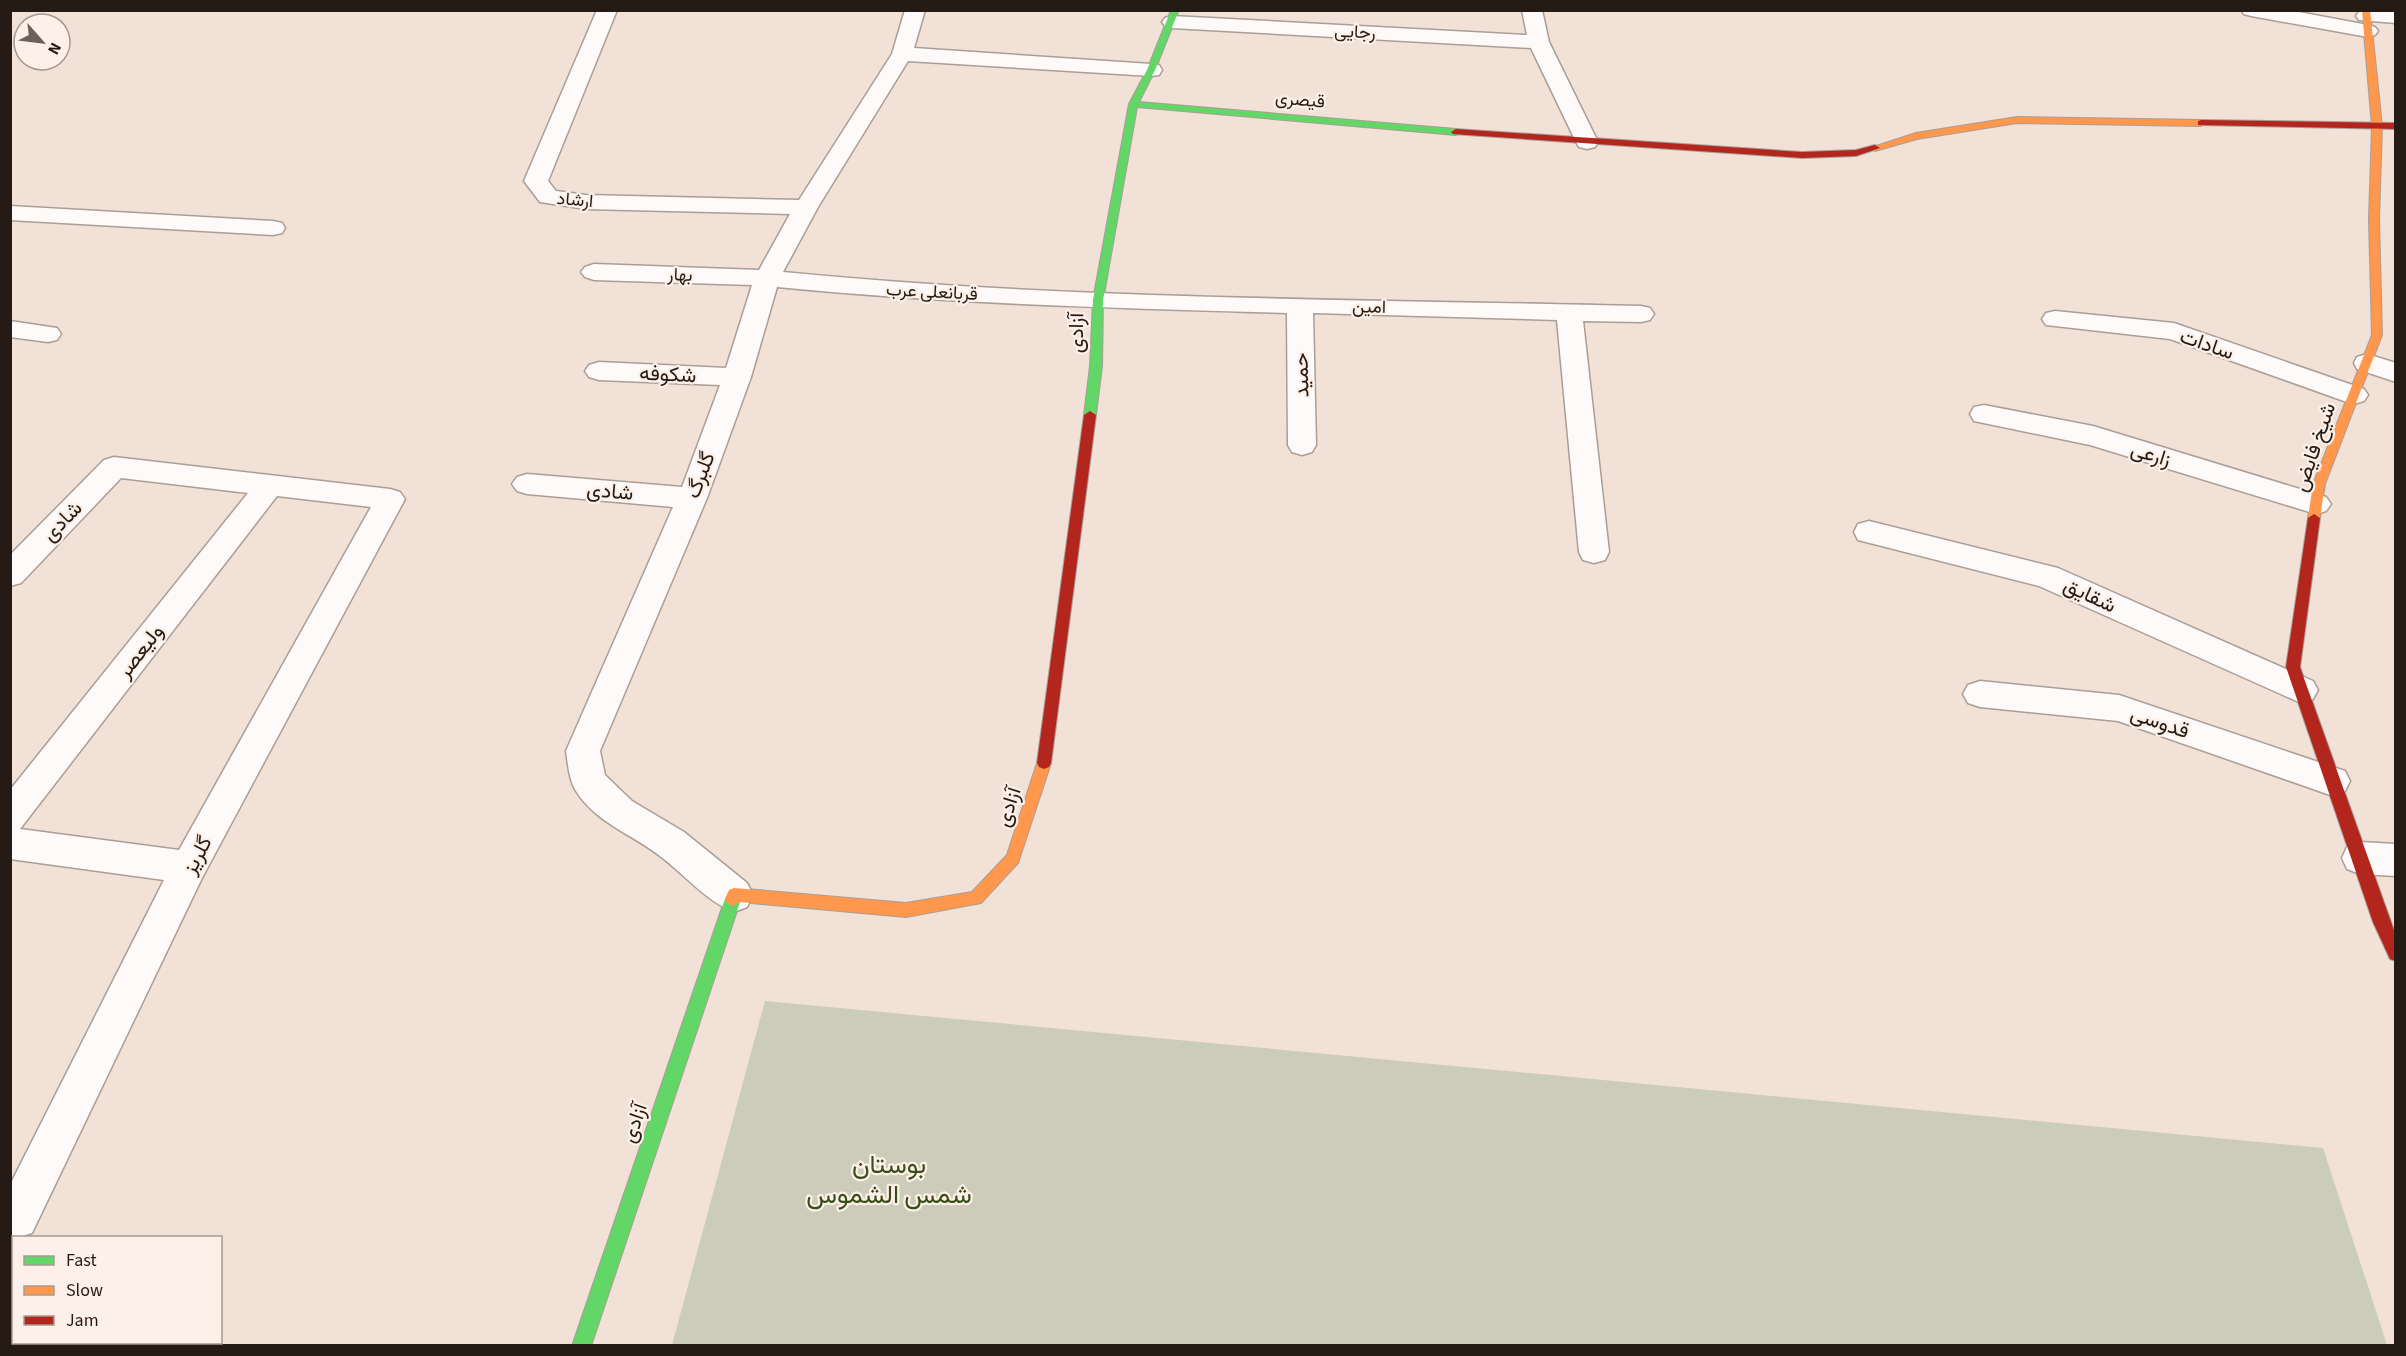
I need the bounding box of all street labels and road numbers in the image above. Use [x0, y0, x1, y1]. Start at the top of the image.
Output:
street label: رجایی [1334, 18, 1376, 46]
street label: قیصری [1274, 85, 1326, 115]
street label: ارشاد [556, 186, 594, 214]
street label: بهار [666, 262, 693, 288]
street label: قربانعلی عرب [885, 277, 979, 307]
street label: امین [1352, 294, 1386, 320]
street label: آزادی [1061, 310, 1091, 353]
street label: سادات [2176, 321, 2238, 367]
street label: حمید [1286, 352, 1316, 398]
street label: شکوفه [639, 358, 697, 390]
street label: شیخ فایض [2285, 398, 2343, 496]
street label: زارعی [2127, 434, 2175, 474]
street label: گلبرگ [677, 447, 723, 503]
street label: شادی [585, 474, 635, 508]
street label: شادی [35, 494, 89, 548]
street label: شقایق [2059, 570, 2121, 620]
street label: ولیعصر [109, 618, 171, 685]
street label: قدوسی [2127, 698, 2193, 746]
street label: آزادی [987, 781, 1029, 831]
street label: گلریز [174, 831, 220, 880]
street label: آزادی [613, 1097, 655, 1147]

